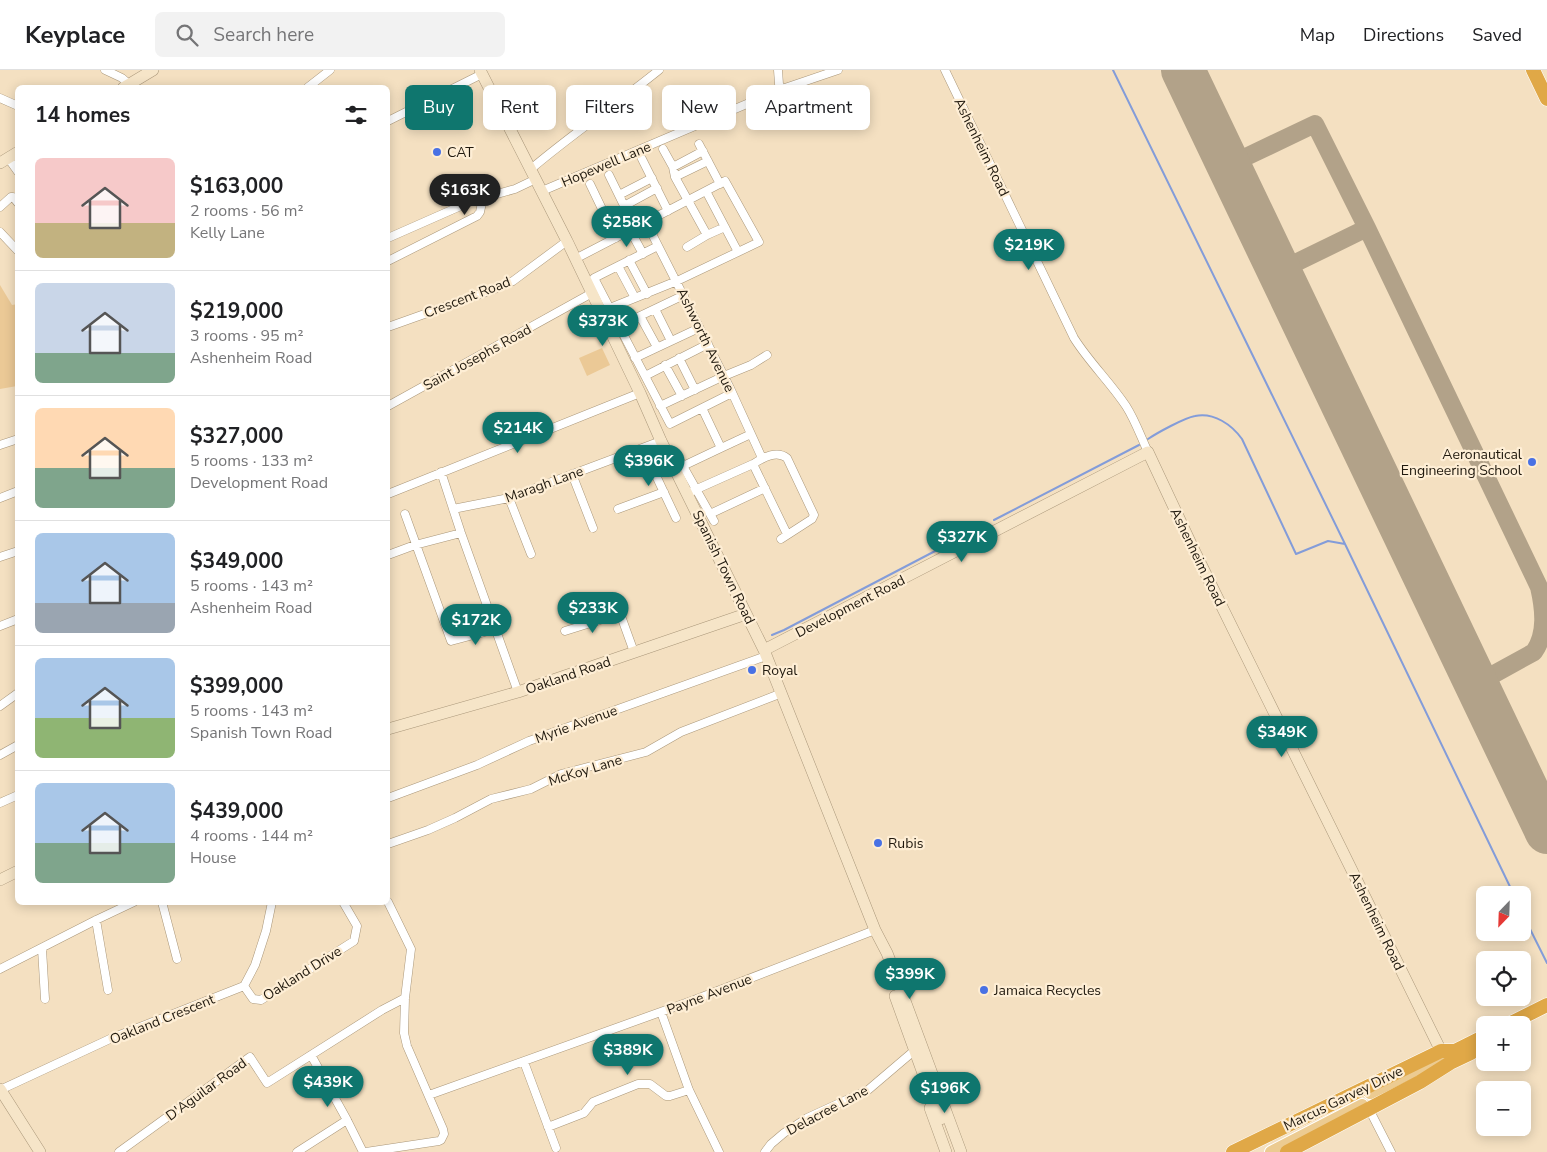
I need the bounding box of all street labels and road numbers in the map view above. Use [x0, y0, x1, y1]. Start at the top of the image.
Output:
street label: Ashenheim Road [950, 95, 1014, 199]
street label: Hopewell Lane [559, 137, 654, 192]
street label: Crescent Road [421, 272, 513, 323]
street label: Ashworth Avenue [672, 285, 739, 395]
street label: Saint Josephs Road [420, 320, 535, 395]
street label: Maragh Lane [502, 462, 586, 507]
street label: Ashenheim Road [1166, 505, 1230, 609]
street label: Spanish Town Road [688, 507, 759, 627]
street label: Development Road [792, 571, 908, 642]
street label: Oakland Road [523, 652, 613, 699]
street label: Myrie Avenue [532, 701, 620, 748]
street label: McKoy Lane [546, 750, 624, 791]
street label: Ashenheim Road [1345, 869, 1409, 973]
street label: Oakland Drive [259, 942, 345, 1005]
street label: Payne Avenue [664, 970, 754, 1019]
street label: Oakland Crescent [107, 990, 218, 1049]
street label: D'Aguilar Road [162, 1054, 251, 1125]
street label: Marcus Garvey Drive [1280, 1061, 1406, 1136]
street label: Delacree Lane [783, 1081, 871, 1140]

